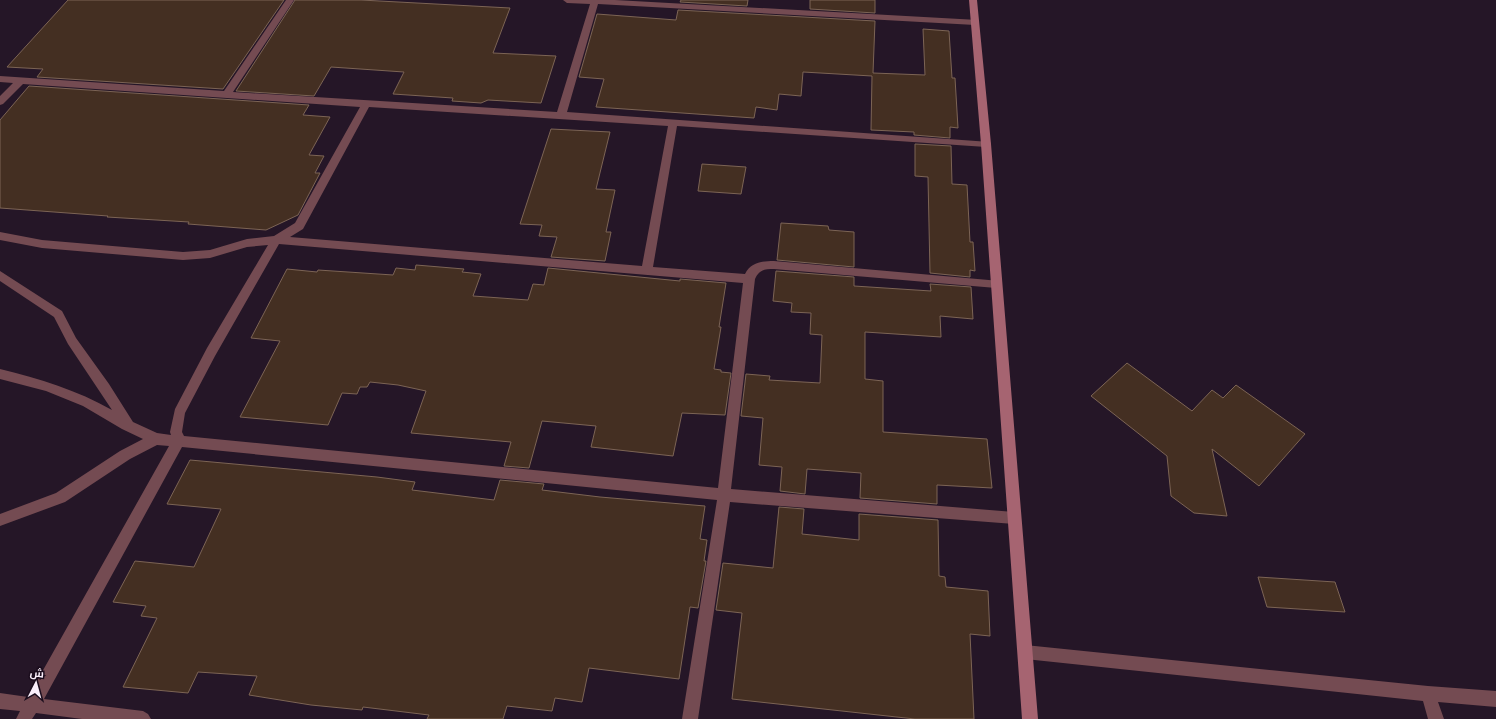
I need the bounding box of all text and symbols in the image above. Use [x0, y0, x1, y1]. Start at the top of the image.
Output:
north arrow [16, 663, 56, 703]
text: ش [29, 665, 45, 681]

